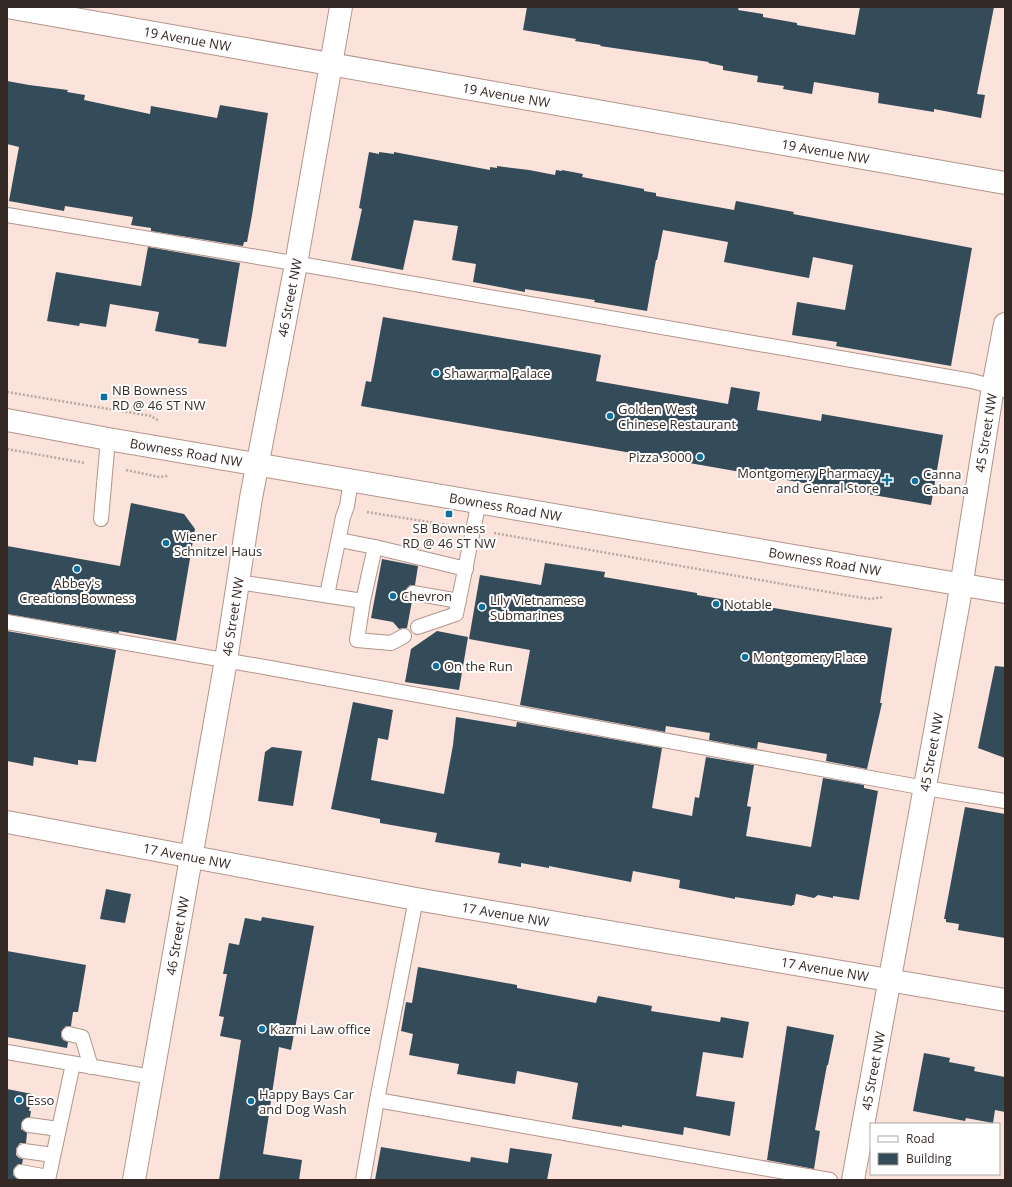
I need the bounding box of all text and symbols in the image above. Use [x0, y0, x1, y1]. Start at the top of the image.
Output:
street label: 19 Avenue NW [142, 22, 233, 55]
street label: 19 Avenue NW [461, 78, 552, 112]
street label: 19 Avenue NW [780, 135, 871, 168]
street label: 46 Street NW [273, 257, 306, 339]
place label: Shawarma Palace [444, 364, 551, 382]
marker: Shawarma Palace [431, 368, 441, 378]
place label: NB Bowness RD @ 46 ST NW [112, 381, 206, 414]
marker: NB Bowness RD @ 46 ST NW [99, 392, 109, 402]
street label: 45 Street NW [971, 392, 1001, 474]
place label: Golden West Chinese Restaurant [618, 400, 736, 433]
marker: Golden West Chinese Restaurant [605, 411, 615, 421]
street label: Bowness Road NW [129, 434, 244, 471]
place label: Pizza 3000 [628, 448, 692, 466]
marker: Pizza 3000 [695, 452, 705, 462]
place label: Montgomery Pharmacy and Genral Store [737, 464, 879, 497]
place label: Canna Cabana [923, 465, 969, 498]
marker: Montgomery Pharmacy and Genral Store [882, 475, 892, 485]
marker: Canna Cabana [910, 476, 920, 486]
street label: Bowness Road NW [448, 488, 563, 525]
marker: SB Bowness RD @ 46 ST NW [444, 509, 454, 519]
place label: SB Bowness RD @ 46 ST NW [402, 519, 496, 552]
place label: Wiener Schnitzel Haus [174, 527, 262, 560]
marker: Wiener Schnitzel Haus [161, 538, 171, 548]
street label: Bowness Road NW [767, 543, 882, 580]
marker: Abbey's Creations Bowness [72, 564, 82, 574]
place label: Abbey's Creations Bowness [19, 574, 135, 607]
street label: 46 Street NW [218, 576, 248, 657]
place label: Chevron [401, 587, 452, 605]
marker: Chevron [388, 591, 398, 601]
place label: Lily Vietnamese Submarines [490, 591, 584, 624]
place label: Notable [724, 595, 772, 613]
marker: Notable [711, 599, 721, 609]
marker: Lily Vietnamese Submarines [477, 602, 487, 612]
place label: Montgomery Place [753, 648, 866, 666]
marker: Montgomery Place [740, 652, 750, 662]
place label: On the Run [444, 657, 513, 675]
marker: On the Run [431, 661, 441, 671]
street label: 45 Street NW [915, 711, 947, 793]
street label: 17 Avenue NW [142, 839, 232, 873]
street label: 46 Street NW [161, 895, 193, 977]
street label: 17 Avenue NW [460, 898, 551, 931]
street label: 17 Avenue NW [780, 953, 870, 985]
place label: Kazmi Law office [270, 1020, 371, 1038]
marker: Kazmi Law office [257, 1024, 267, 1034]
street label: 45 Street NW [857, 1030, 889, 1112]
place label: Happy Bays Car and Dog Wash [259, 1085, 355, 1118]
place label: Esso [27, 1091, 55, 1109]
marker: Esso [14, 1095, 24, 1105]
marker: Happy Bays Car and Dog Wash [246, 1096, 256, 1106]
legend [870, 1123, 1000, 1175]
text: Road [906, 1130, 935, 1147]
text: Building [906, 1150, 952, 1167]

